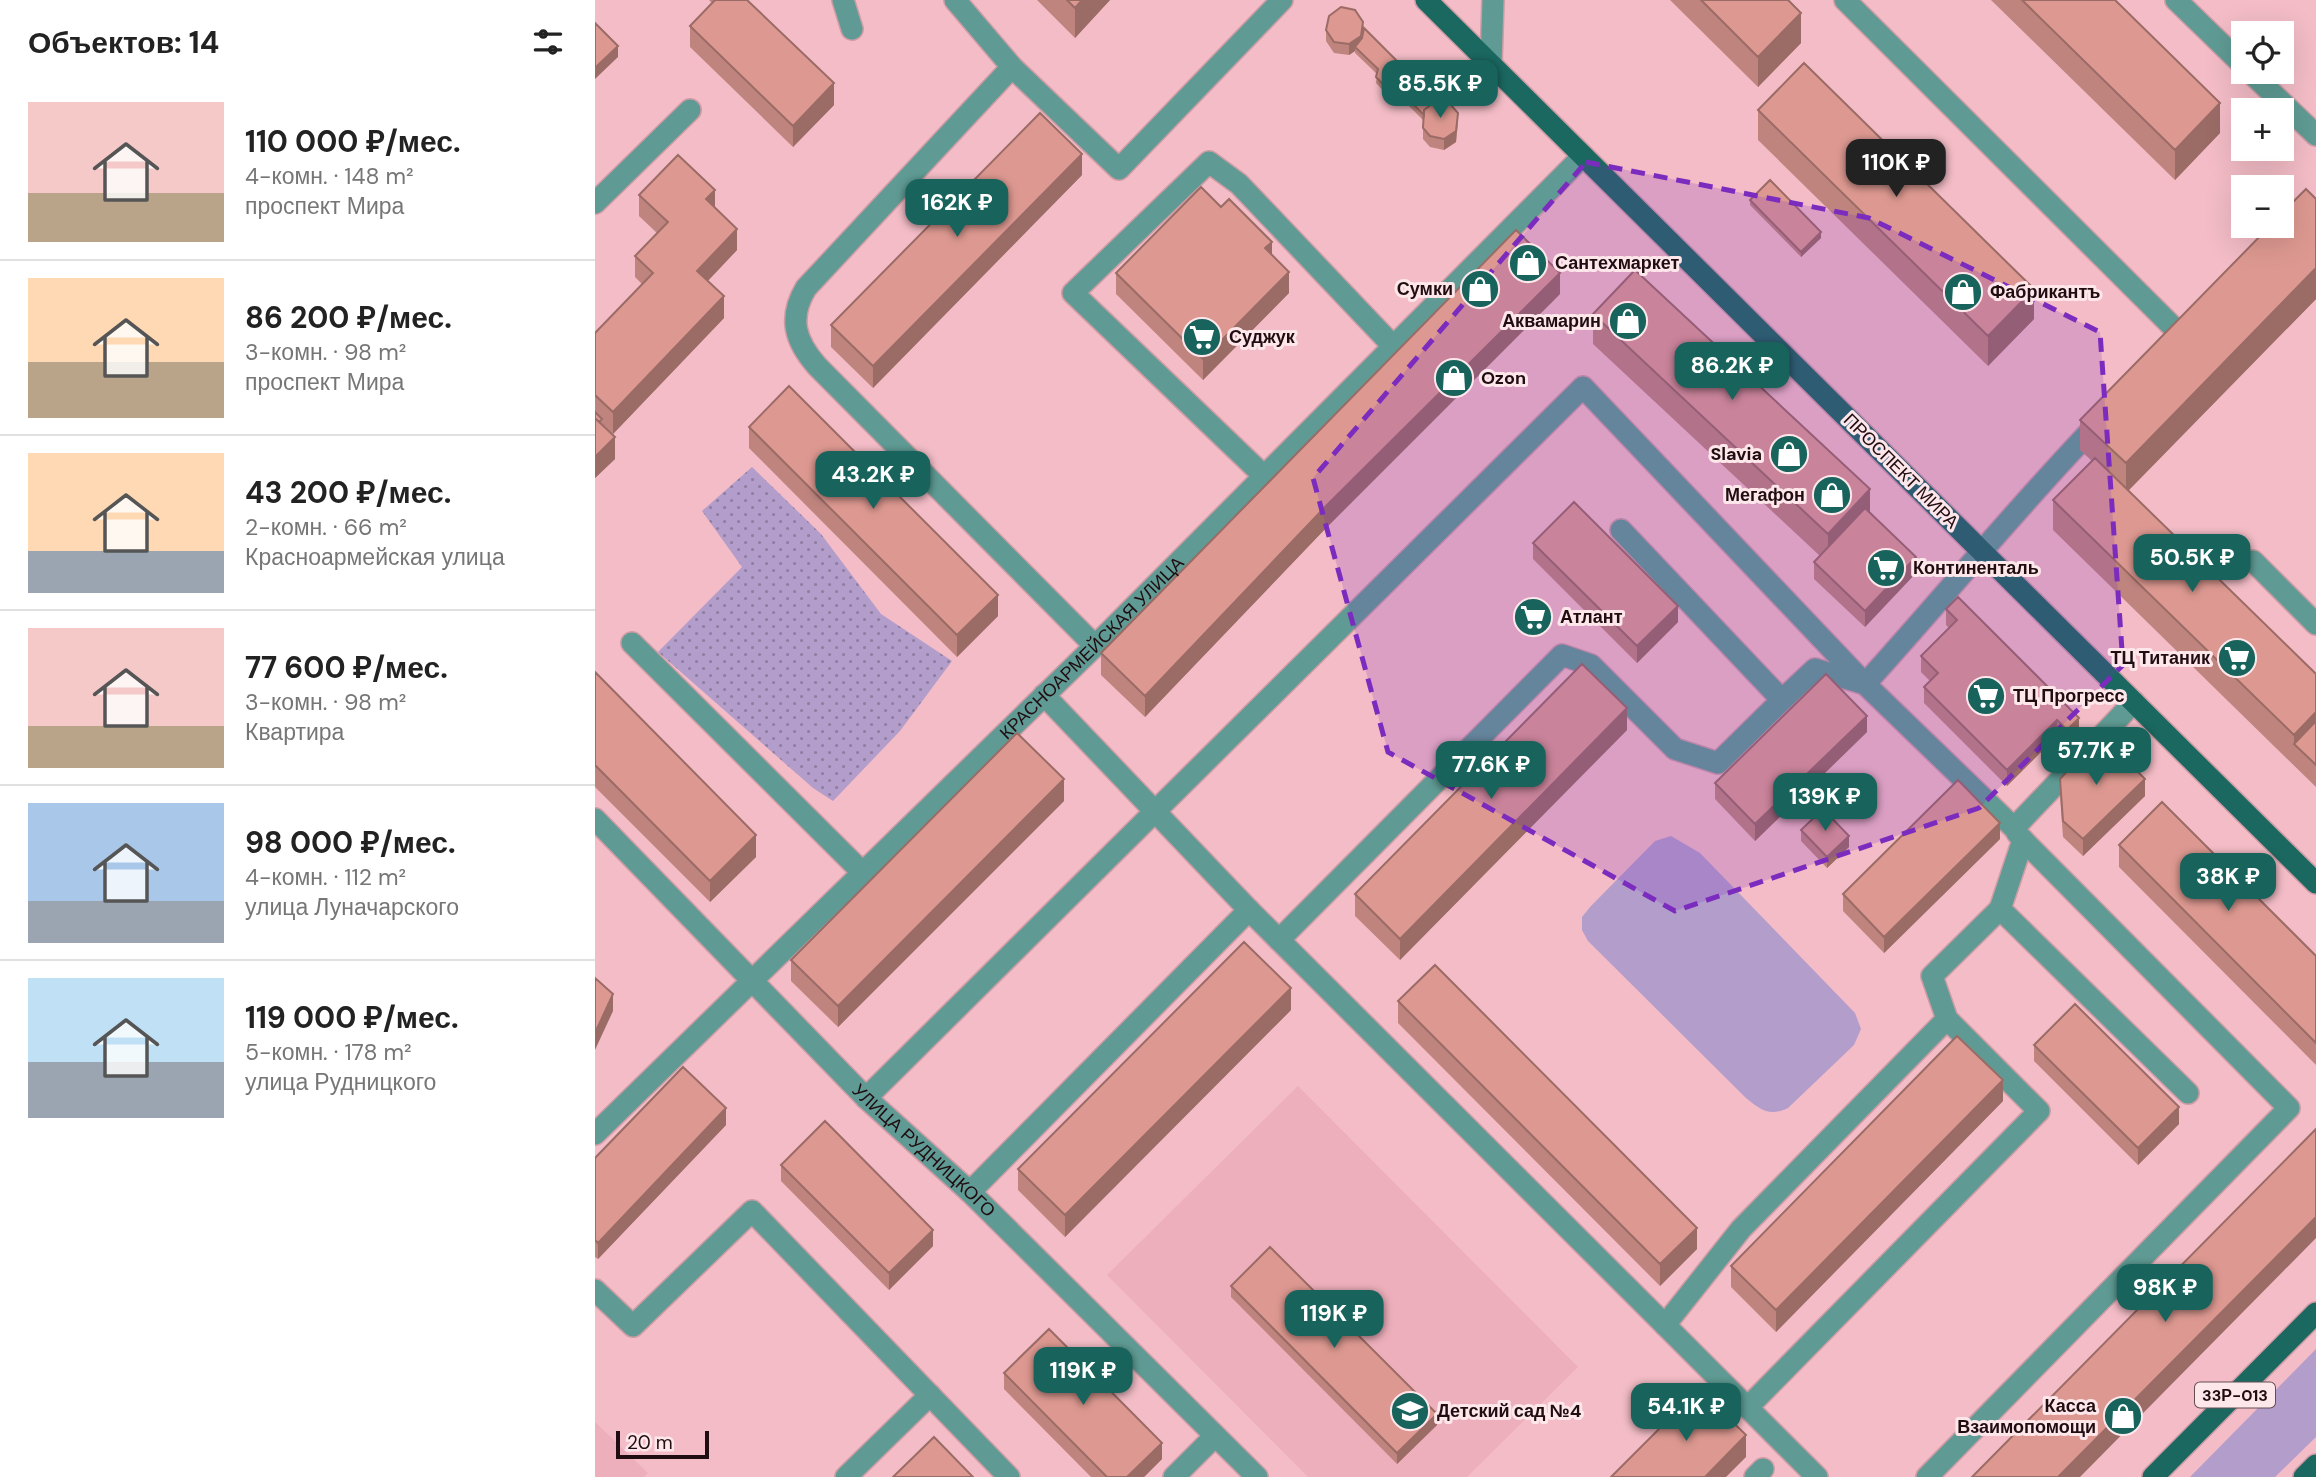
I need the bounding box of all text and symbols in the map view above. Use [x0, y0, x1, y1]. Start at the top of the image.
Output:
map controls [2231, 21, 2294, 238]
button: locate [2231, 21, 2294, 84]
text: Объектов: 14 [28, 23, 219, 62]
icon: filters [529, 23, 567, 61]
pin: 85.5K ₽ [1375, 60, 1505, 120]
text: 85.5K ₽ [1398, 68, 1482, 98]
button: + [2231, 98, 2294, 161]
text: 110 000 ₽/мес. [245, 122, 461, 161]
icon: home [84, 130, 168, 214]
pin: 110K ₽ [1839, 140, 1953, 199]
text: 110K ₽ [1862, 147, 1930, 177]
text: 4-комн. · 148 m² [245, 161, 414, 191]
button: − [2231, 175, 2294, 238]
pin: 162K ₽ [900, 180, 1014, 239]
text: 162K ₽ [921, 187, 993, 217]
text: проспект Мира [245, 191, 404, 221]
shop icon: Сантехмаркет [1507, 242, 1549, 284]
place label: Сантехмаркет [1555, 251, 1680, 275]
shop icon: Сумки [1459, 268, 1501, 310]
shop icon: Фабрикантъ [1942, 271, 1984, 313]
place label: Сумки [1397, 277, 1453, 301]
place label: Фабрикантъ [1990, 280, 2100, 304]
text: 86 200 ₽/мес. [245, 298, 452, 337]
shop icon: Аквамарин [1607, 300, 1649, 342]
icon: home [84, 306, 168, 390]
place label: Аквамарин [1502, 309, 1601, 333]
supermarket icon: Суджук [1181, 316, 1223, 358]
place label: Суджук [1229, 325, 1296, 349]
text: 3-комн. · 98 m² [245, 337, 406, 367]
pin: 86.2K ₽ [1667, 342, 1797, 402]
text: 86.2K ₽ [1691, 350, 1773, 380]
shop icon: Ozon [1433, 357, 1475, 399]
place label: Ozon [1481, 366, 1526, 390]
text: проспект Мира [245, 367, 404, 397]
street label: ПРОСПЕКТ МИРА [1838, 408, 1964, 534]
shop icon: Slavia [1768, 433, 1810, 475]
place label: Slavia [1710, 442, 1762, 466]
pin: 43.2K ₽ [808, 452, 938, 511]
text: 43.2K ₽ [831, 459, 915, 489]
text: 43 200 ₽/мес. [245, 473, 451, 512]
shop icon: Мегафон [1811, 474, 1853, 516]
icon: home [84, 481, 168, 565]
place label: Мегафон [1725, 483, 1805, 507]
text: 2-комн. · 66 m² [245, 512, 407, 542]
pin: 50.5K ₽ [2127, 534, 2257, 594]
text: Красноармейская улица [245, 542, 505, 572]
text: 50.5K ₽ [2149, 542, 2235, 572]
supermarket icon: Континенталь [1865, 547, 1907, 589]
street label: КРАСНОАРМЕЙСКАЯ УЛИЦА [994, 551, 1189, 745]
place label: Континенталь [1913, 556, 2039, 580]
supermarket icon: Атлант [1512, 596, 1554, 638]
place label: Атлант [1560, 605, 1623, 629]
supermarket icon: ТЦ Титаник [2216, 637, 2258, 679]
place label: ТЦ Титаник [2110, 646, 2211, 670]
text: 77 600 ₽/мес. [245, 648, 448, 687]
icon: home [84, 656, 168, 740]
supermarket icon: ТЦ Прогресс [1965, 675, 2007, 717]
place label: ТЦ Прогресс [2013, 684, 2125, 708]
text: 3-комн. · 98 m² [245, 687, 406, 717]
text: Квартира [245, 717, 344, 747]
pin: 57.7K ₽ [2031, 728, 2161, 787]
text: 57.7K ₽ [2057, 735, 2135, 765]
pin: 77.6K ₽ [1426, 742, 1556, 801]
text: 77.6K ₽ [1452, 749, 1530, 779]
pin: 139K ₽ [1768, 774, 1882, 833]
text: 139K ₽ [1789, 781, 1861, 811]
text: 98 000 ₽/мес. [245, 823, 455, 862]
icon: home [84, 831, 168, 915]
pin: 38K ₽ [2179, 853, 2277, 913]
text: 38K ₽ [2196, 861, 2260, 891]
text: 4-комн. · 112 m² [245, 862, 406, 892]
text: улица Луначарского [245, 892, 459, 922]
text: 119 000 ₽/мес. [245, 998, 459, 1037]
icon: home [84, 1006, 168, 1090]
text: 5-комн. · 178 m² [245, 1037, 412, 1067]
text: улица Рудницкого [245, 1067, 436, 1097]
street label: УЛИЦА РУДНИЦКОГО [847, 1079, 1001, 1222]
pin: 98K ₽ [2116, 1264, 2214, 1324]
text: 98K ₽ [2133, 1272, 2197, 1302]
pin: 119K ₽ [1277, 1290, 1391, 1350]
text: 119K ₽ [1301, 1298, 1367, 1328]
pin: 119K ₽ [1026, 1348, 1140, 1407]
text: 119K ₽ [1050, 1355, 1116, 1385]
road number: 33Р-013 [2195, 1382, 2275, 1408]
pin: 54.1K ₽ [1621, 1384, 1751, 1443]
school or university icon: Детский сад №4 [1389, 1390, 1431, 1432]
text: 54.1K ₽ [1647, 1391, 1725, 1421]
place label: Касса Взаимопомощи [1957, 1394, 2097, 1439]
shop icon: Касса Взаимопомощи [2102, 1395, 2144, 1437]
place label: Детский сад №4 [1437, 1399, 1582, 1423]
scale bar [616, 1428, 709, 1460]
text: 20 m [627, 1430, 673, 1455]

